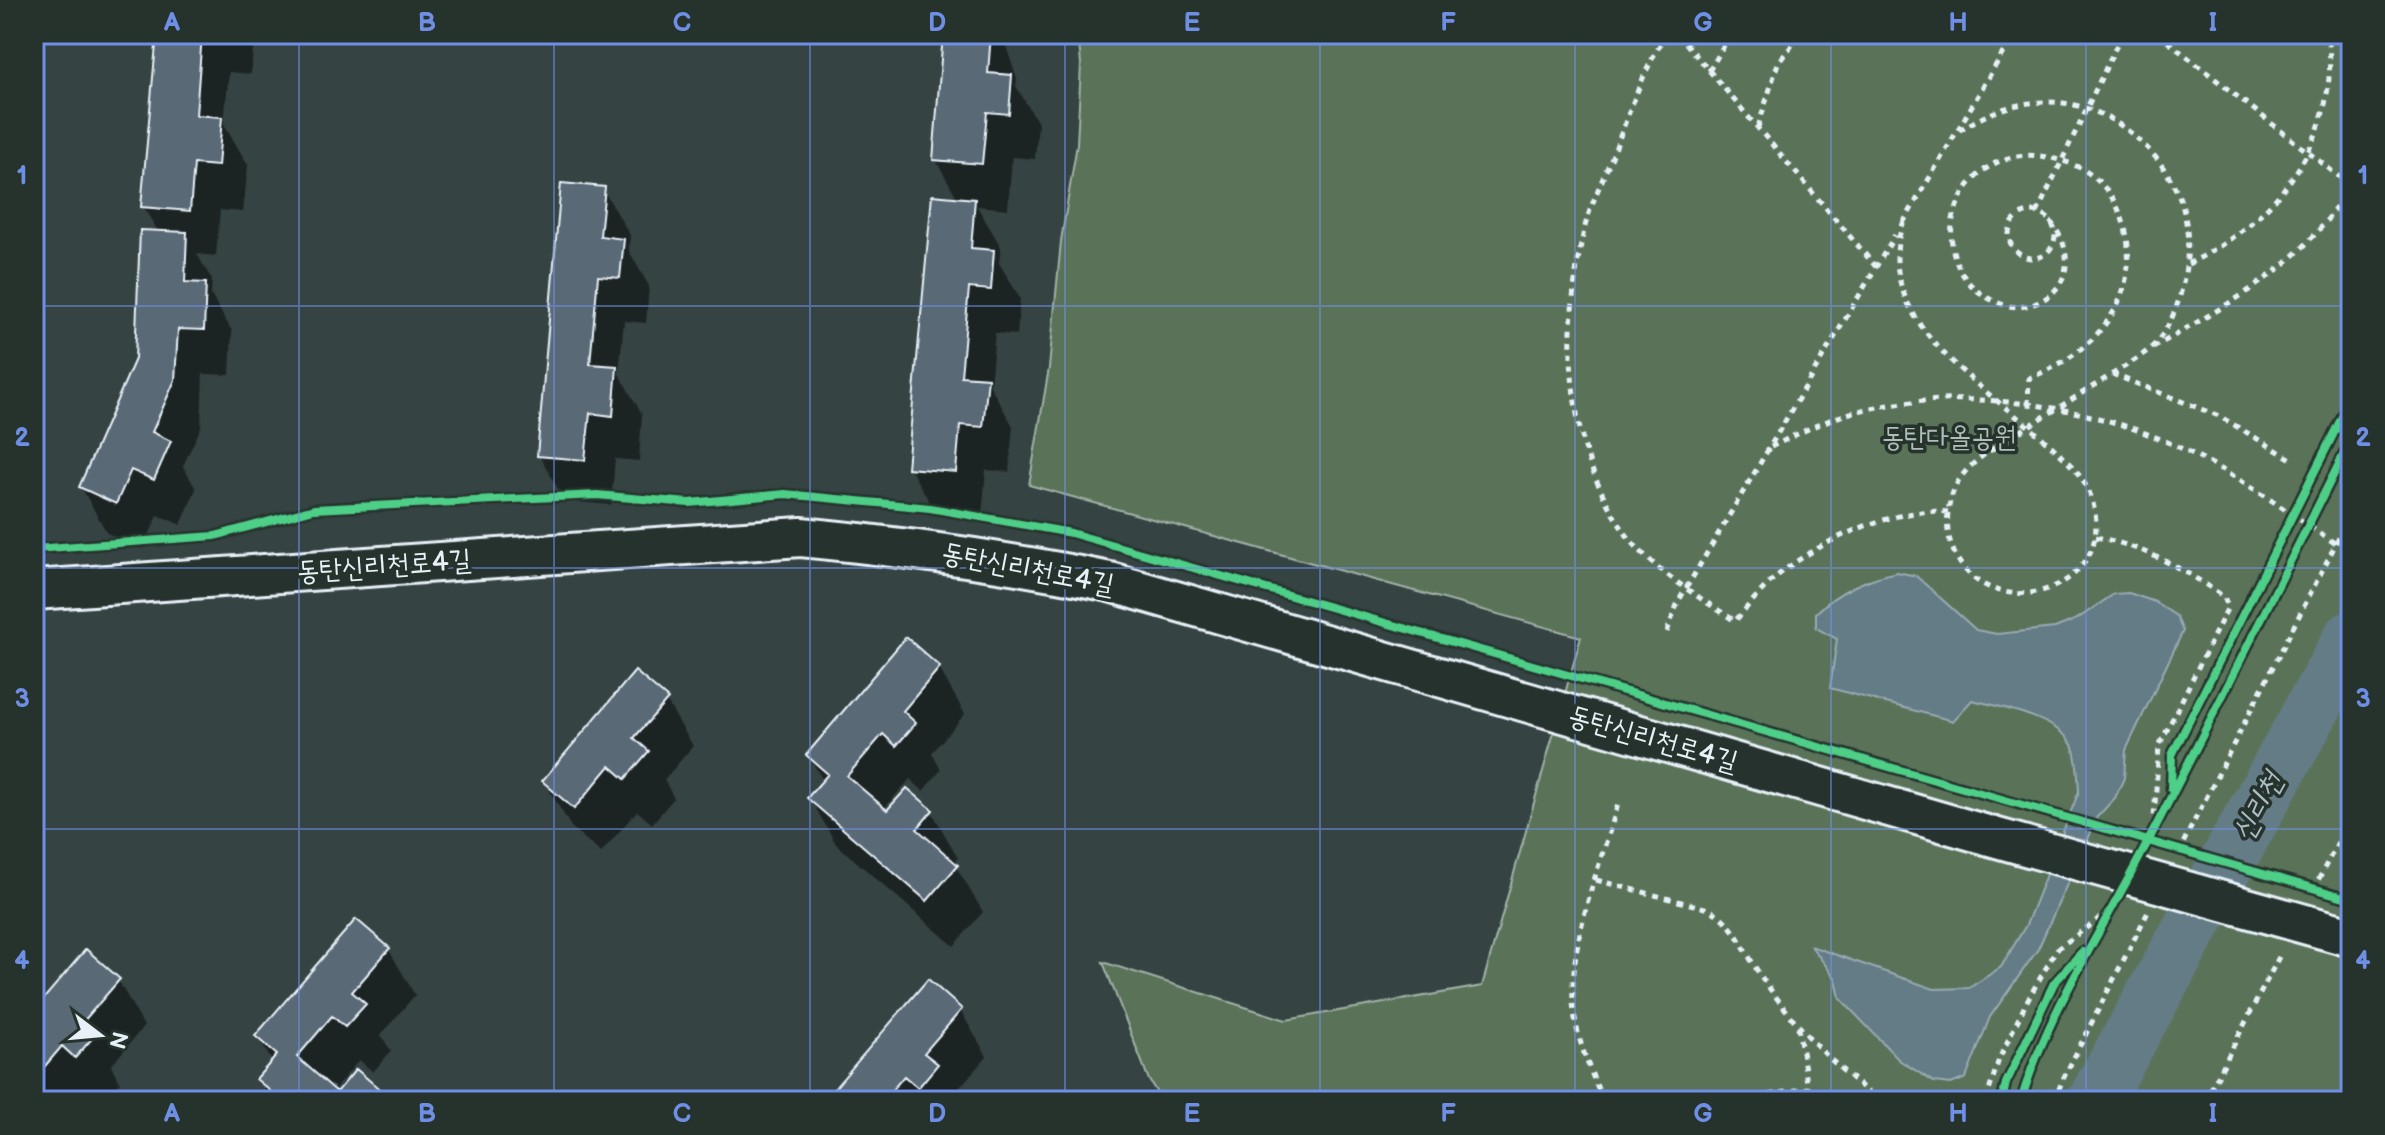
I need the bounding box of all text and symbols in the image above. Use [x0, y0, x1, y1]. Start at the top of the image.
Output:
text: A [163, 8, 180, 39]
text: B [418, 8, 436, 39]
text: C [673, 8, 691, 39]
text: D [928, 8, 946, 39]
text: E [1184, 8, 1201, 39]
text: F [1440, 8, 1456, 39]
text: G [1693, 8, 1713, 39]
text: H [1948, 8, 1968, 39]
text: I [2209, 8, 2217, 39]
text: 1 [17, 161, 27, 192]
text: 1 [2358, 161, 2368, 192]
park label: 동탄다올공원 [1881, 421, 2017, 454]
text: 2 [14, 423, 30, 454]
text: 2 [2355, 423, 2371, 454]
street label: 동탄신리천로4길 [939, 536, 1117, 602]
street label: 동탄신리천로4길 [296, 543, 472, 589]
text: 3 [14, 684, 30, 715]
text: 3 [2355, 684, 2371, 715]
street label: 동탄신리천로4길 [1564, 699, 1742, 779]
water label: 신리천 [2225, 764, 2293, 847]
text: 4 [14, 946, 30, 977]
text: 4 [2355, 946, 2371, 977]
north arrow [60, 995, 140, 1075]
text: N [103, 1028, 133, 1052]
text: A [163, 1099, 180, 1130]
text: B [418, 1099, 436, 1130]
text: C [673, 1099, 691, 1130]
text: D [928, 1099, 946, 1130]
text: E [1184, 1099, 1201, 1130]
text: F [1440, 1099, 1456, 1130]
text: G [1693, 1099, 1713, 1130]
text: H [1948, 1099, 1968, 1130]
text: I [2209, 1099, 2217, 1130]

